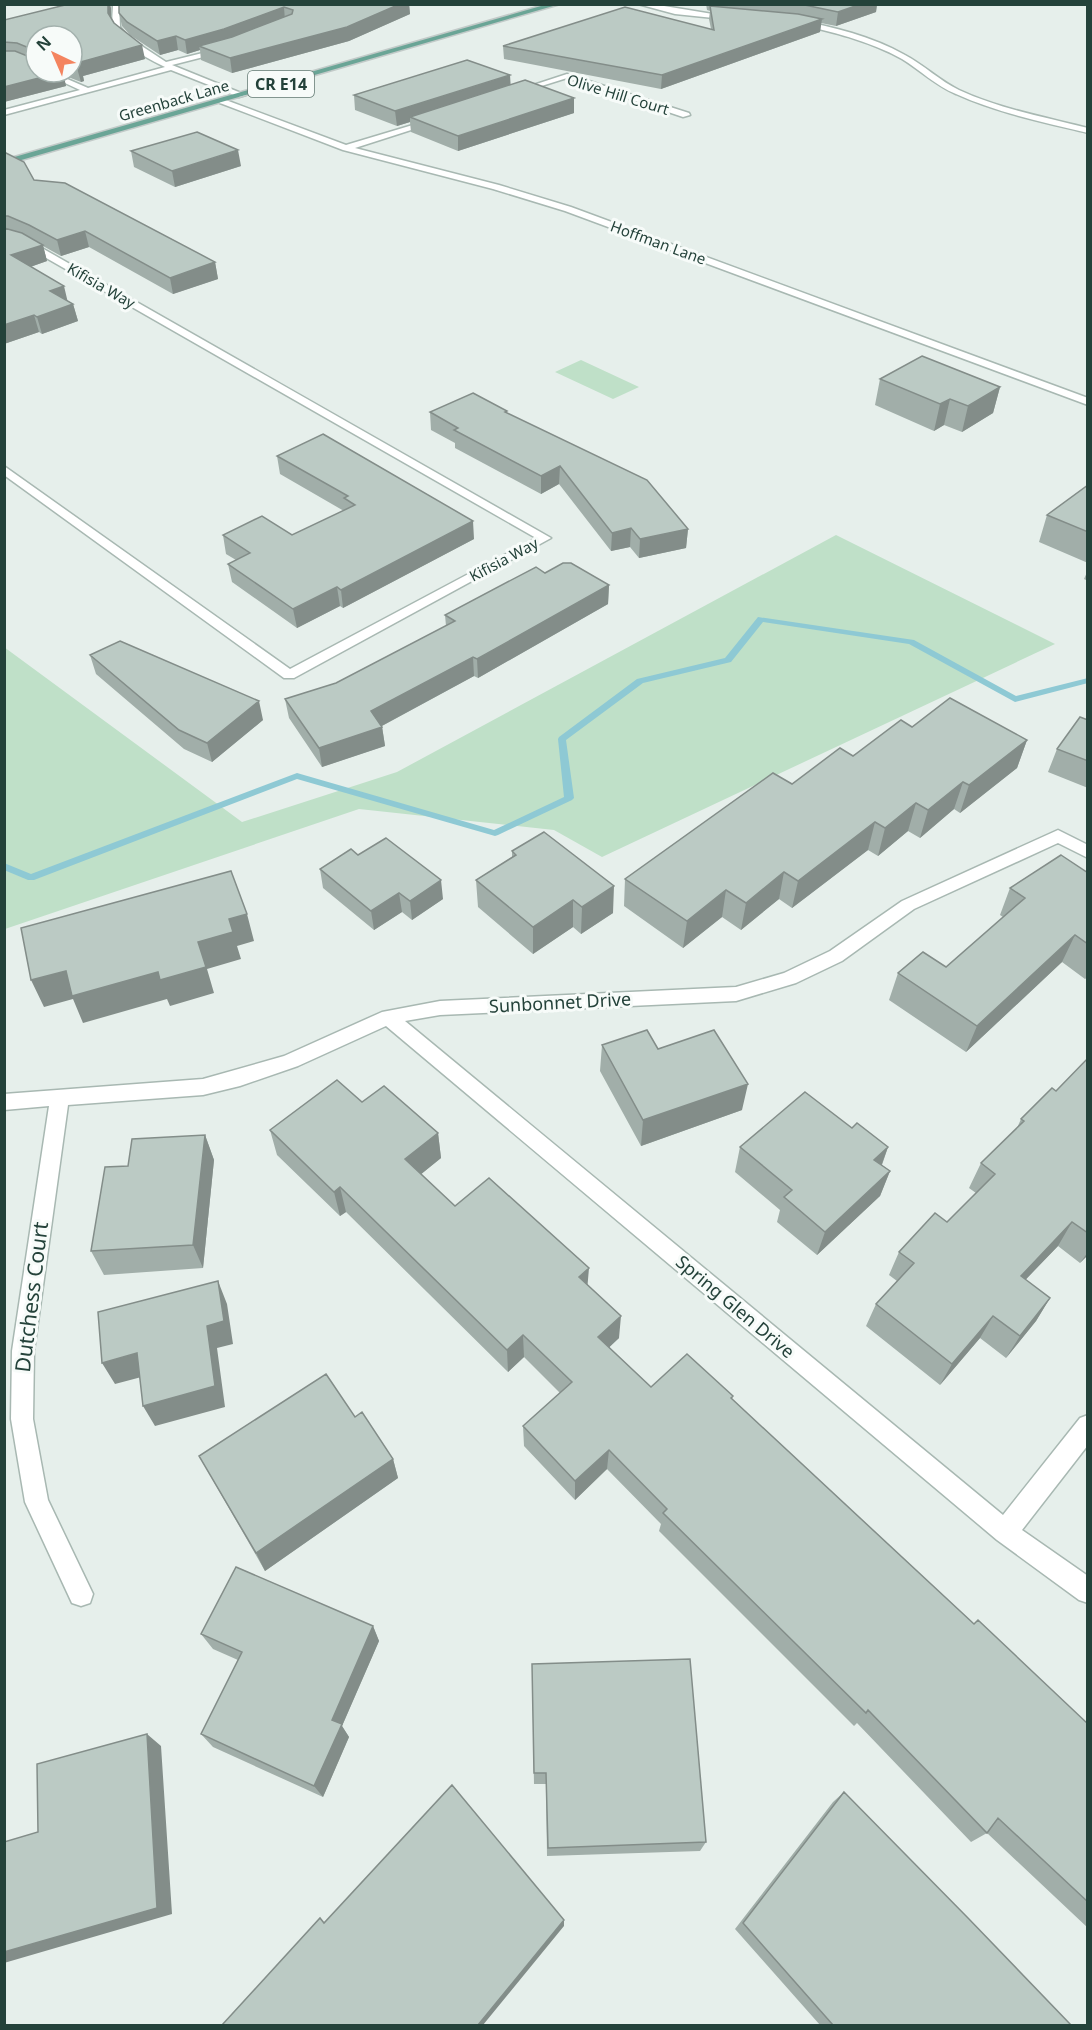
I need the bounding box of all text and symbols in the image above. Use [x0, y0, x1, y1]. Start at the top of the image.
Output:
north arrow [24, 24, 84, 84]
text: N [31, 31, 56, 56]
street label: Olive Hill Court [565, 69, 672, 119]
road number: CR E14 [248, 71, 314, 97]
street label: Greenback Lane [116, 75, 231, 125]
street label: Hoffman Lane [608, 216, 709, 269]
street label: Kifisia Way [64, 258, 139, 313]
street label: Kifisia Way [466, 532, 542, 586]
street label: Sunbonnet Drive [488, 986, 632, 1018]
street label: Dutchess Court [8, 1220, 54, 1374]
street label: Spring Glen Drive [671, 1249, 800, 1363]

